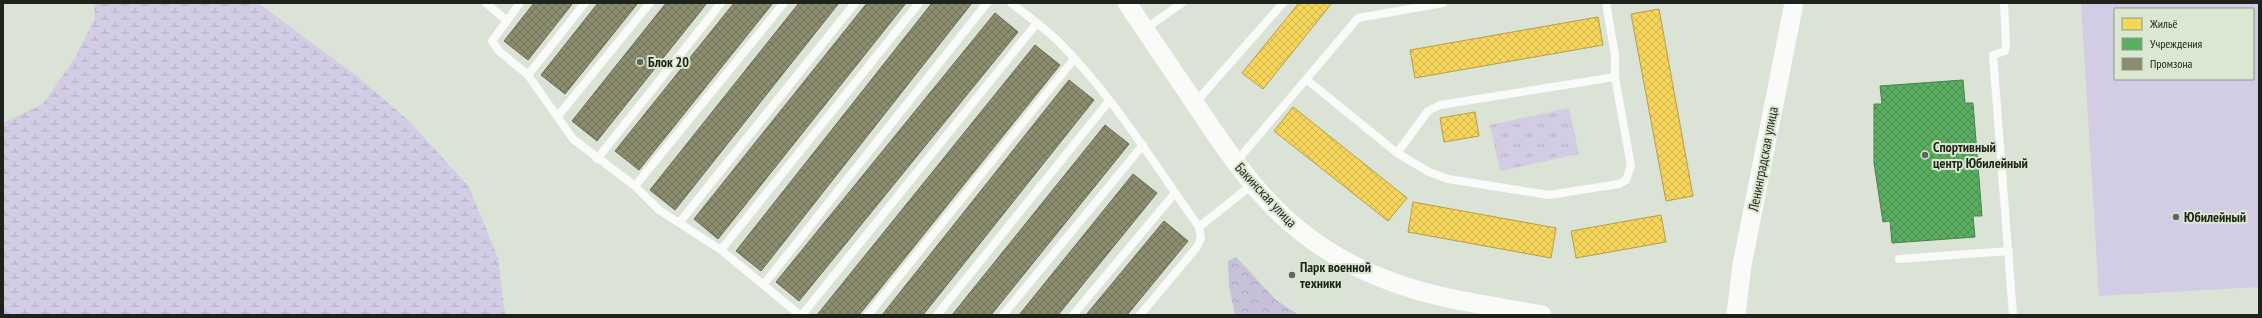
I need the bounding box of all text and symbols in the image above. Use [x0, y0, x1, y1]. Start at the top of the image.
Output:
legend [2114, 8, 2254, 80]
text: Жильё [2149, 16, 2177, 31]
text: Учреждения [2150, 36, 2203, 51]
place label: Блок 20 [648, 53, 689, 71]
text: Промзона [2150, 56, 2193, 71]
marker: Блок 20 [635, 57, 645, 67]
street label: Ленинградская улица [1744, 105, 1782, 214]
place label: Спортивный центр Юбилейный [1933, 138, 2028, 172]
marker: Спортивный центр Юбилейный [1920, 150, 1930, 160]
street label: Бакинская улица [1231, 159, 1301, 231]
place label: Юбилейный [2184, 208, 2246, 226]
marker: Юбилейный [2171, 212, 2181, 222]
place label: Парк военной техники [1300, 258, 1371, 292]
marker: Парк военной техники [1287, 270, 1297, 280]

